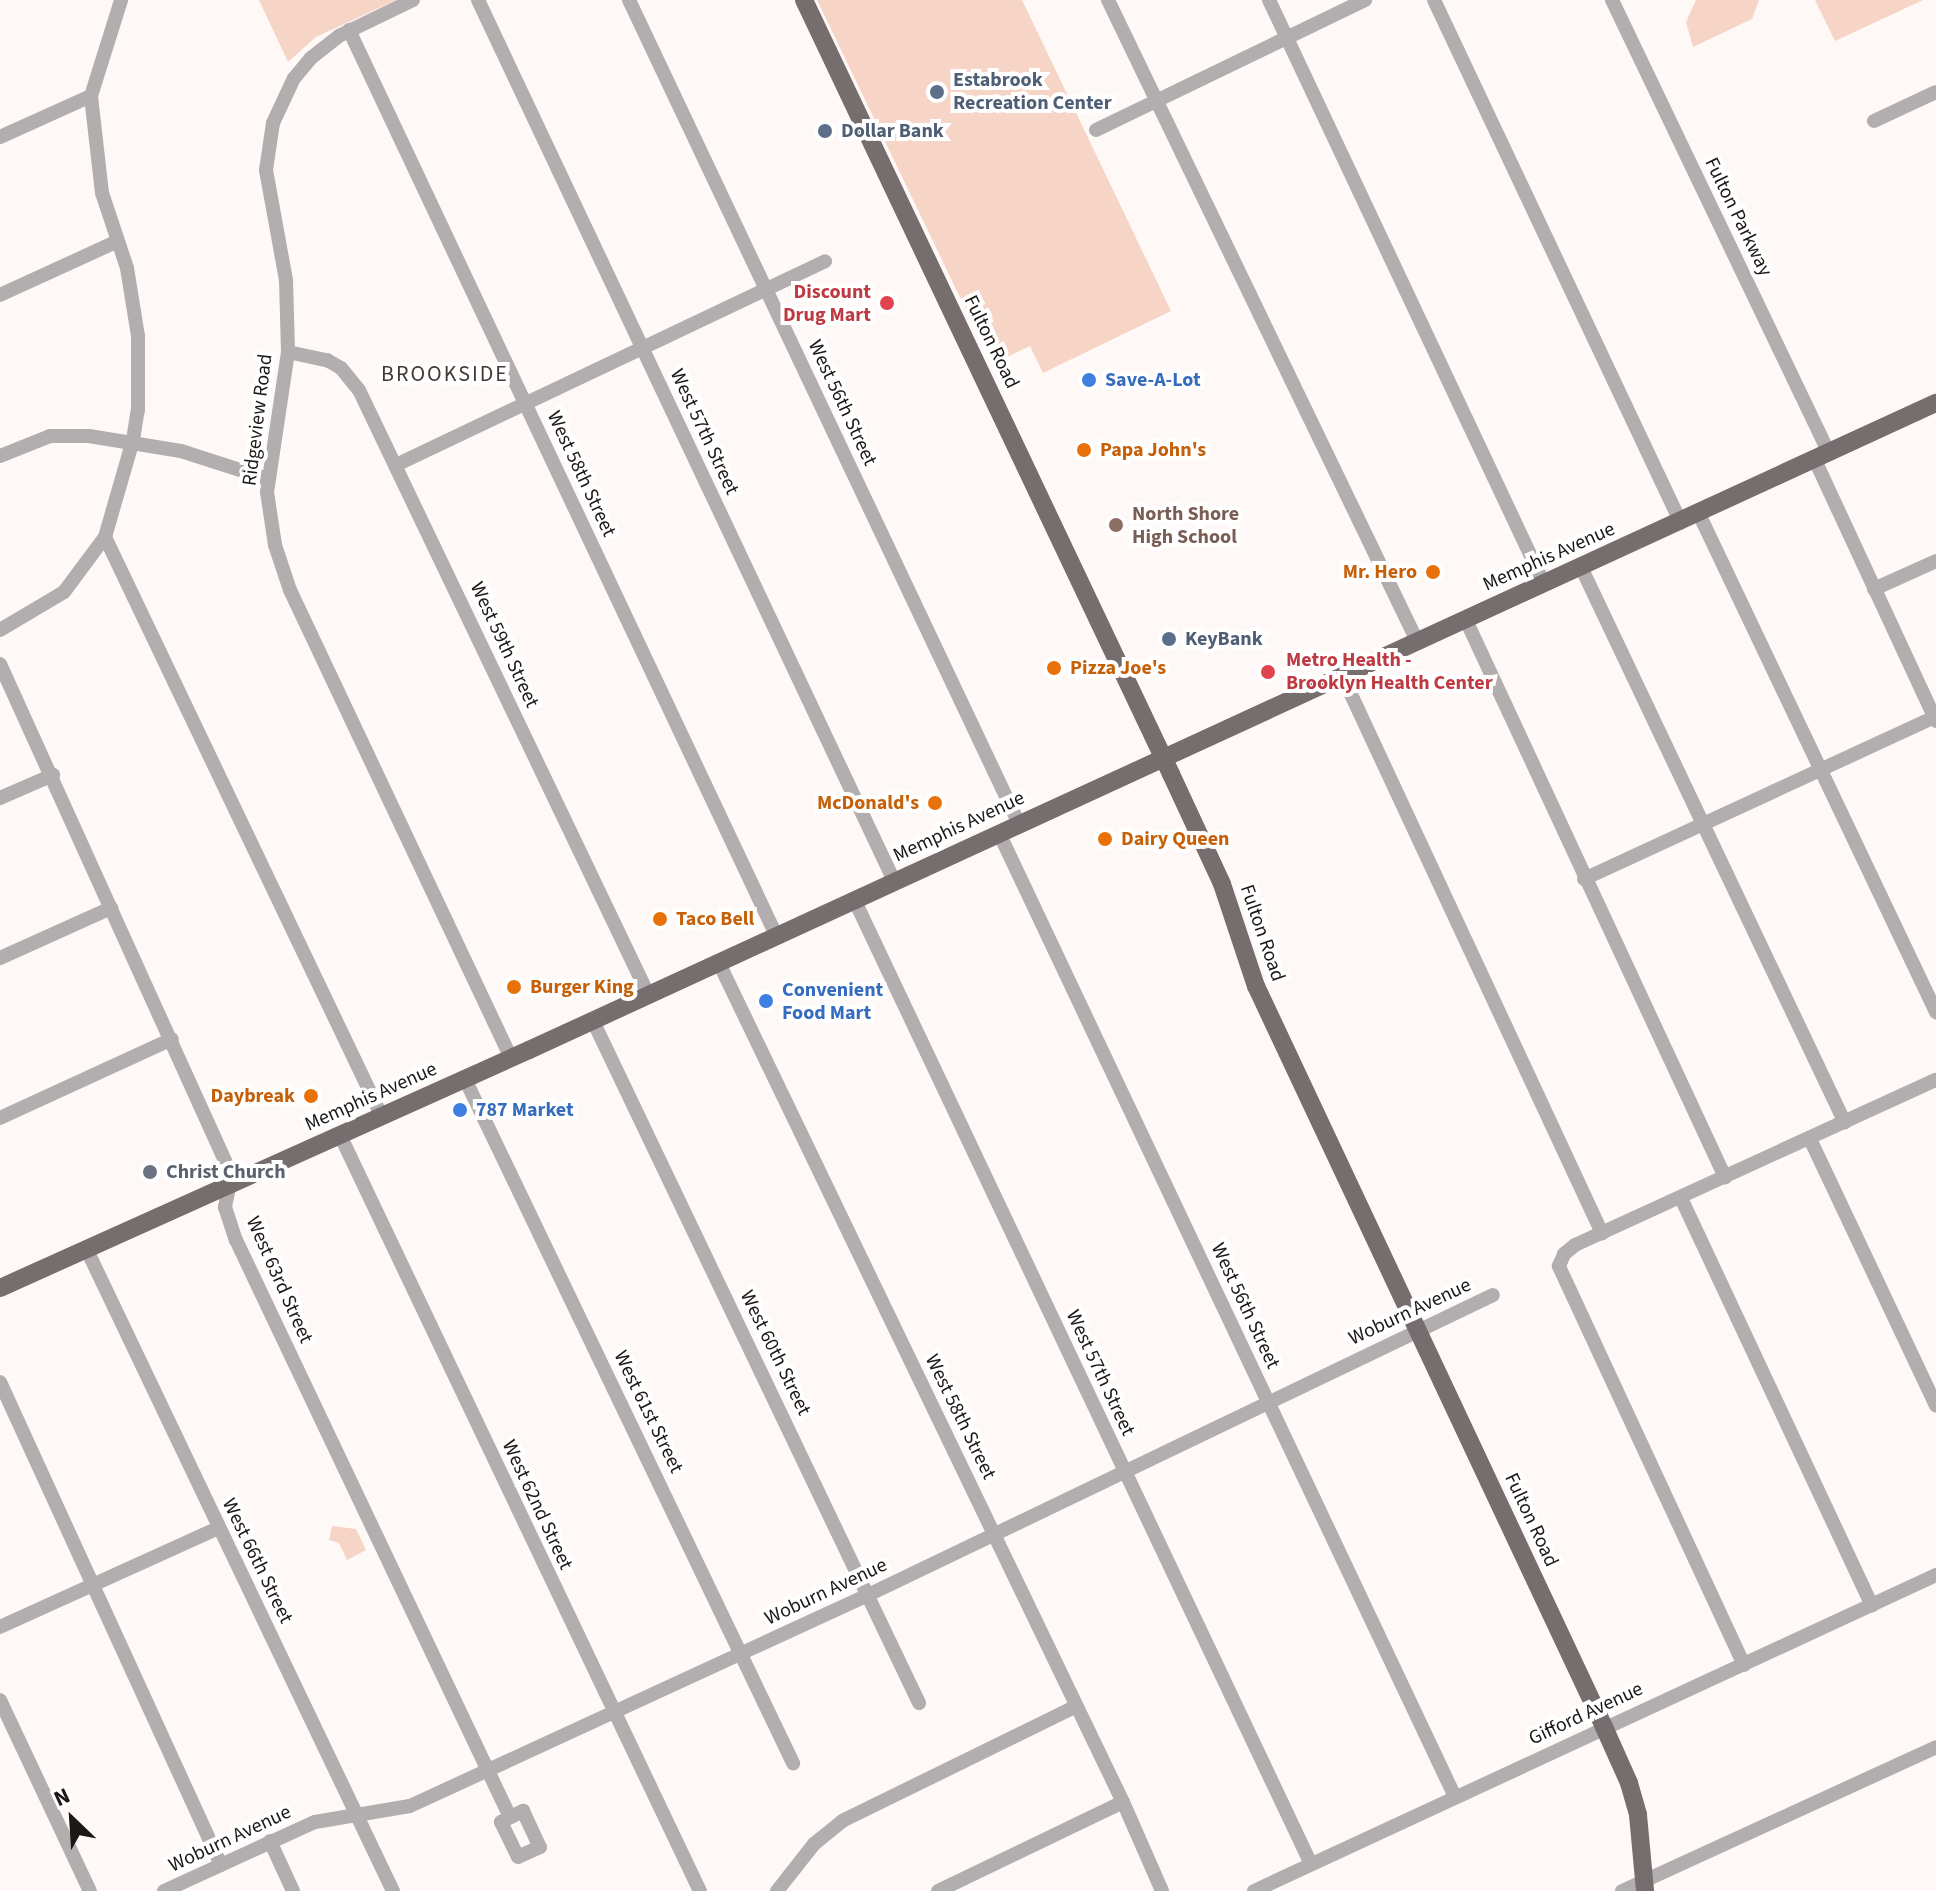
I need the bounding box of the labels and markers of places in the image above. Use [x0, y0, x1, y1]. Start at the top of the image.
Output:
place label: Estabrook Recreation Center [953, 68, 1112, 115]
marker: Estabrook Recreation Center [928, 83, 946, 101]
place label: Dollar Bank [841, 119, 944, 143]
marker: Dollar Bank [816, 122, 834, 140]
place label: Discount Drug Mart [783, 280, 871, 327]
marker: Discount Drug Mart [878, 294, 896, 312]
place label: Save-A-Lot [1105, 368, 1201, 392]
marker: Save-A-Lot [1080, 371, 1098, 389]
place label: Papa John's [1100, 438, 1206, 462]
marker: Papa John's [1075, 441, 1093, 459]
place label: North Shore High School [1132, 502, 1239, 549]
marker: North Shore High School [1107, 516, 1125, 534]
place label: Mr. Hero [1343, 560, 1417, 584]
marker: Mr. Hero [1424, 563, 1442, 581]
place label: KeyBank [1185, 627, 1263, 651]
marker: KeyBank [1160, 630, 1178, 648]
place label: Metro Health - Brooklyn Health Center [1286, 648, 1493, 695]
place label: Pizza Joe's [1070, 656, 1166, 680]
marker: Pizza Joe's [1045, 659, 1063, 677]
marker: Metro Health - Brooklyn Health Center [1257, 661, 1279, 683]
place label: McDonald's [817, 791, 919, 815]
marker: McDonald's [926, 794, 944, 812]
place label: Dairy Queen [1121, 827, 1229, 851]
marker: Dairy Queen [1096, 830, 1114, 848]
place label: Taco Bell [676, 907, 754, 931]
marker: Taco Bell [651, 910, 669, 928]
place label: Burger King [530, 975, 634, 999]
marker: Burger King [505, 978, 523, 996]
place label: Convenient Food Mart [782, 978, 883, 1025]
marker: Convenient Food Mart [757, 992, 775, 1010]
place label: Daybreak [210, 1084, 295, 1108]
marker: Daybreak [302, 1087, 320, 1105]
place label: 787 Market [476, 1098, 574, 1122]
marker: 787 Market [451, 1101, 469, 1119]
place label: Christ Church [166, 1160, 286, 1184]
marker: Christ Church [141, 1163, 159, 1181]

